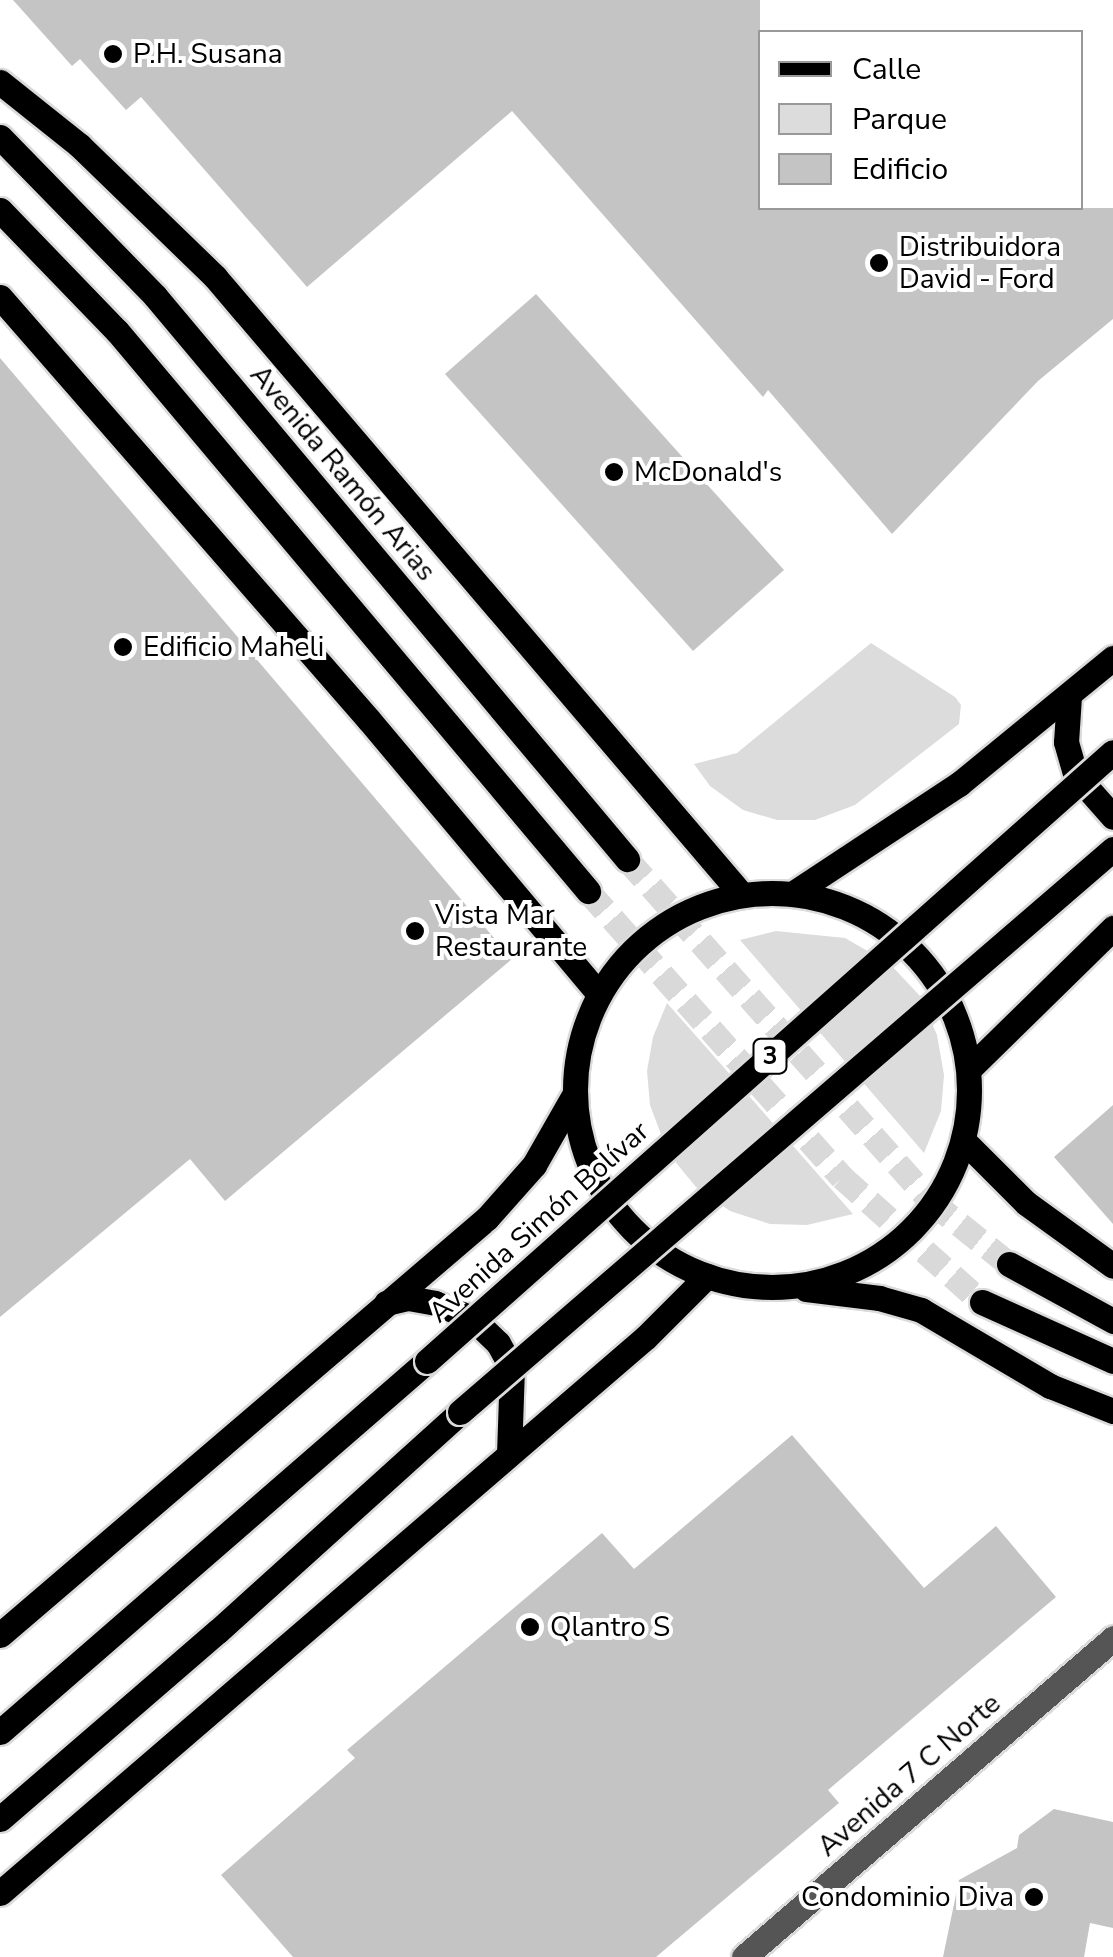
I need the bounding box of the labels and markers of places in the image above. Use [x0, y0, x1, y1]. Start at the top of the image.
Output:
place label: P.H. Susana [133, 37, 283, 71]
marker: P.H. Susana [102, 43, 124, 65]
place label: Distribuidora David - Ford [899, 230, 1061, 296]
marker: Distribuidora David - Ford [868, 252, 890, 274]
place label: McDonald's [634, 455, 782, 489]
marker: McDonald's [603, 461, 625, 483]
place label: Edificio Maheli [143, 630, 324, 664]
marker: Edificio Maheli [112, 636, 134, 658]
place label: Vista Mar Restaurante [435, 898, 587, 964]
marker: Vista Mar Restaurante [404, 920, 426, 942]
place label: Qlantro S [550, 1610, 670, 1644]
marker: Qlantro S [519, 1616, 541, 1638]
place label: Condominio Diva [801, 1880, 1014, 1914]
marker: Condominio Diva [1023, 1886, 1045, 1908]

